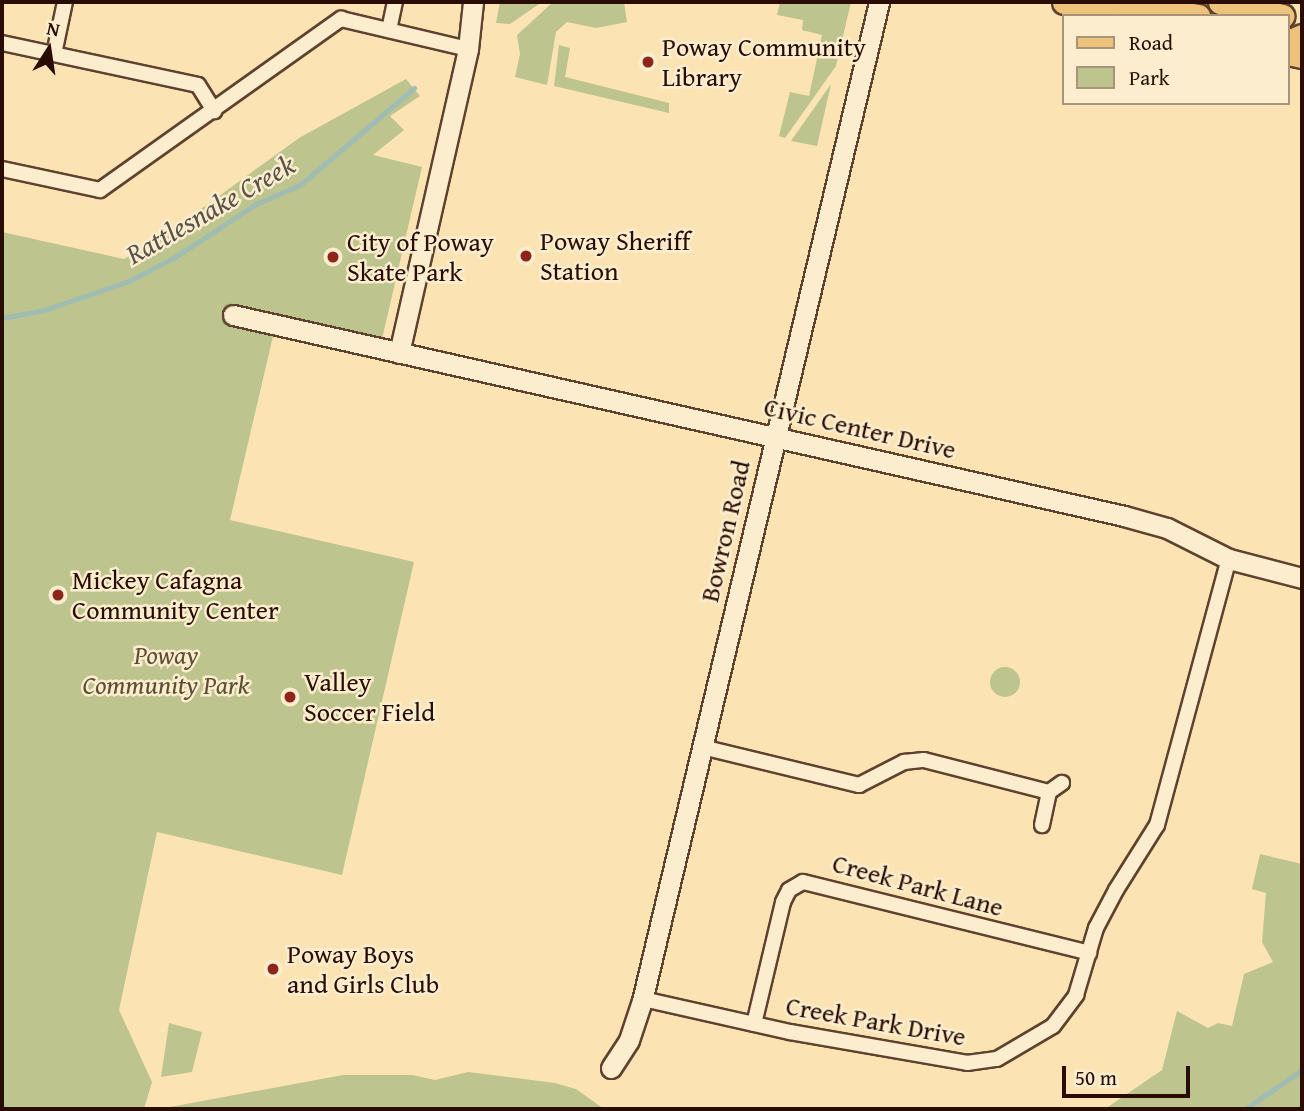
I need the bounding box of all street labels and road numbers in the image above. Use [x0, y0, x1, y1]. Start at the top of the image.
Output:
street label: Civic Center Drive [761, 391, 959, 465]
street label: Bowron Road [694, 457, 756, 605]
street label: Creek Park Lane [829, 847, 1007, 923]
street label: Creek Park Drive [784, 990, 968, 1052]

